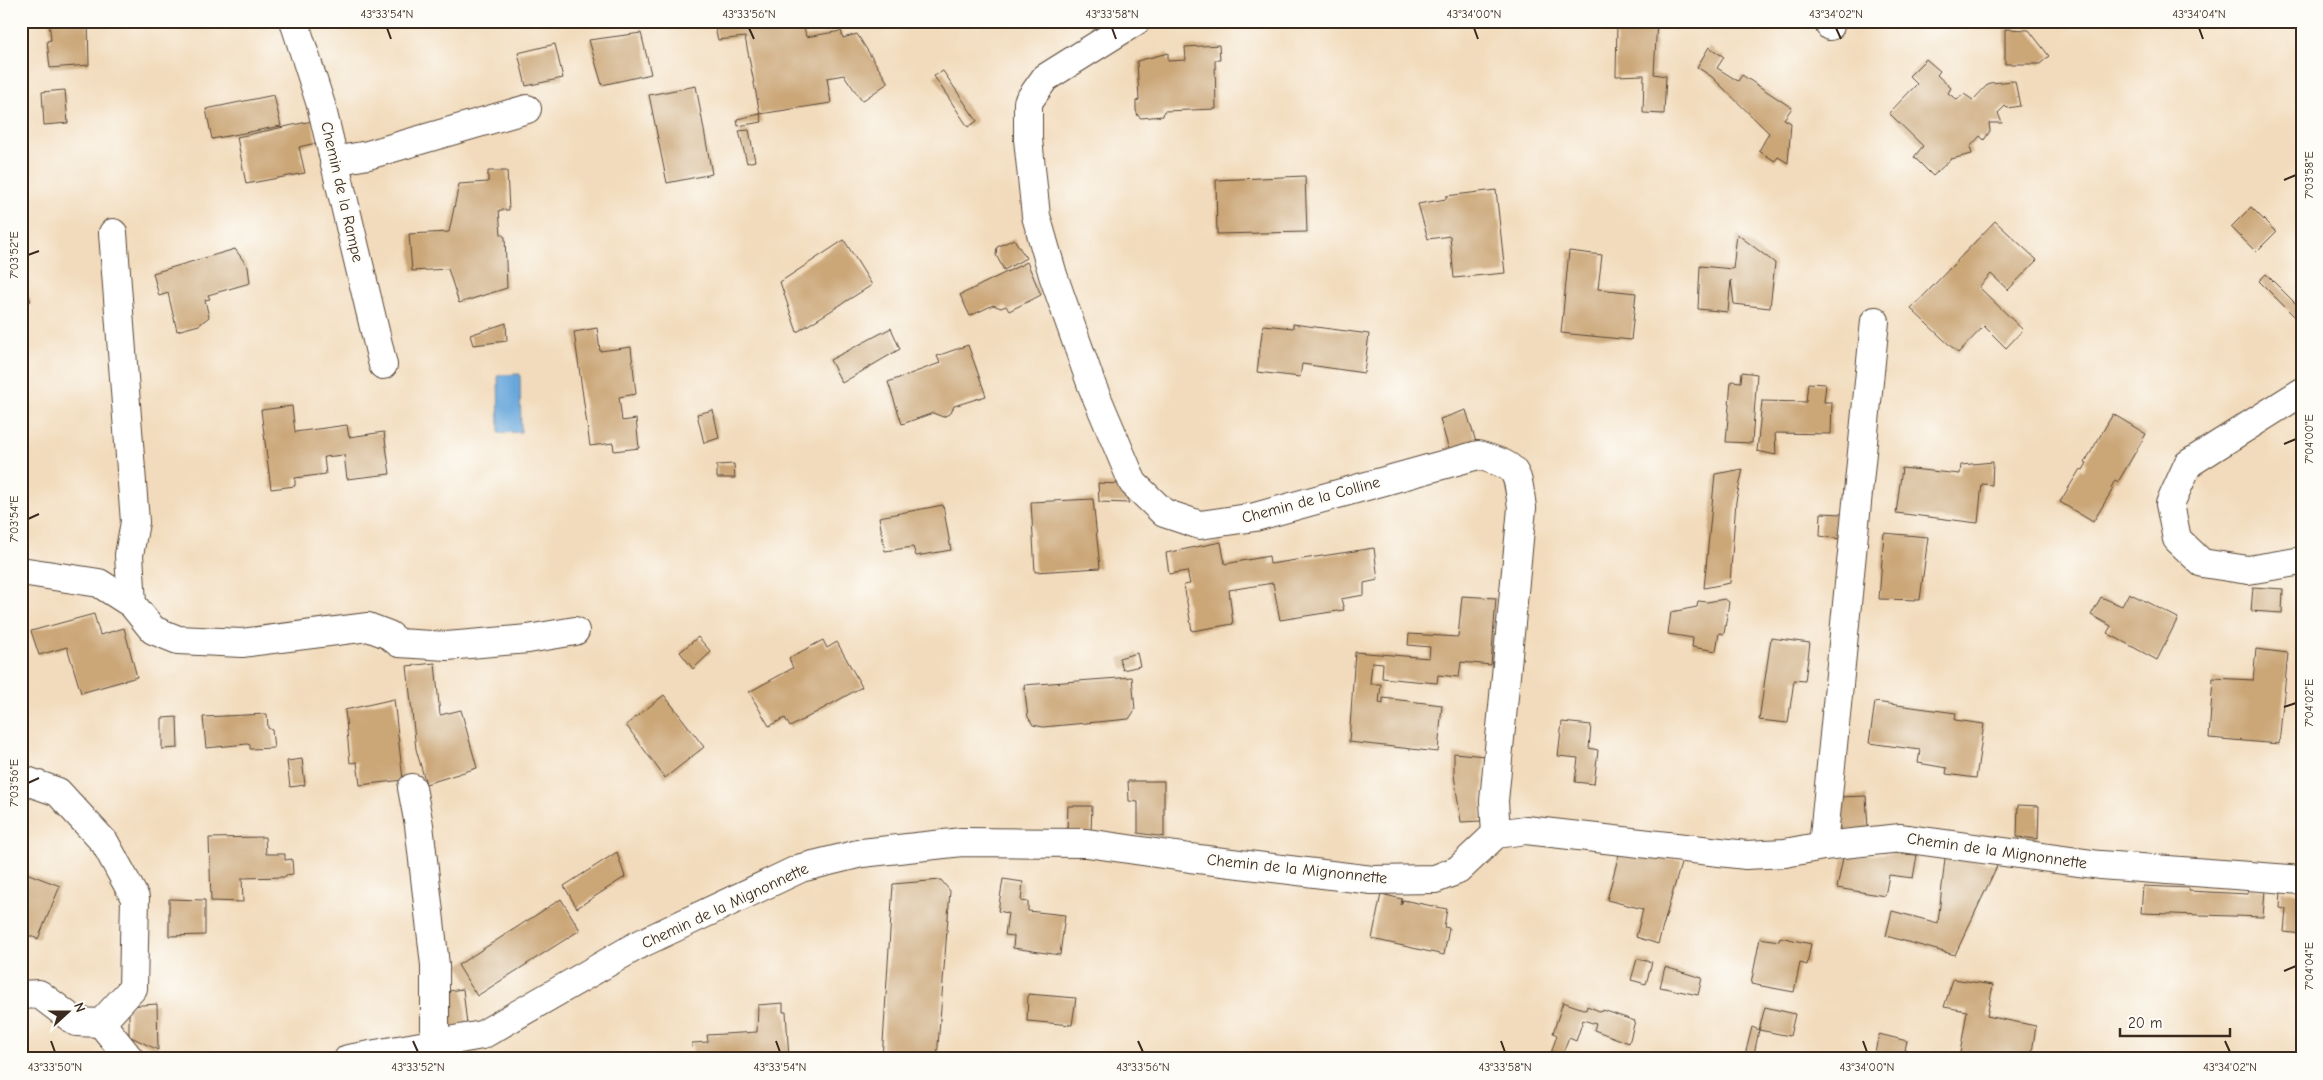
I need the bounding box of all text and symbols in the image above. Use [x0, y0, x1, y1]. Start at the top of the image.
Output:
text: 43°33'54"N [361, 7, 413, 21]
text: 43°33'56"N [722, 7, 776, 21]
text: 43°33'58"N [1085, 7, 1139, 21]
text: 43°34'00"N [1447, 7, 1501, 21]
text: 43°34'02"N [1809, 7, 1863, 21]
text: 43°34'04"N [2172, 7, 2226, 21]
street label: Chemin de la Rampe [317, 120, 367, 264]
text: 7°03'58"E [2302, 151, 2316, 199]
text: 7°03'52"E [7, 231, 21, 279]
text: 7°04'00"E [2302, 414, 2316, 464]
street label: Chemin de la Colline [1240, 473, 1382, 527]
text: 7°03'54"E [7, 495, 21, 543]
text: 7°04'02"E [2302, 679, 2316, 727]
text: 7°03'56"E [7, 759, 21, 807]
street label: Chemin de la Mignonnette [1906, 829, 2088, 873]
street label: Chemin de la Mignonnette [1206, 851, 1388, 887]
street label: Chemin de la Mignonnette [639, 859, 811, 953]
text: 7°04'04"E [2302, 942, 2316, 990]
north arrow [42, 988, 92, 1038]
text: N [70, 1000, 89, 1015]
scale bar [2120, 1005, 2230, 1037]
text: 20 m [2128, 1014, 2162, 1032]
text: 43°33'50"N [28, 1060, 82, 1074]
text: 43°33'52"N [391, 1060, 445, 1074]
text: 43°33'54"N [754, 1060, 806, 1074]
text: 43°33'56"N [1116, 1060, 1170, 1074]
text: 43°33'58"N [1478, 1060, 1532, 1074]
text: 43°34'00"N [1840, 1060, 1894, 1074]
text: 43°34'02"N [2203, 1060, 2257, 1074]

